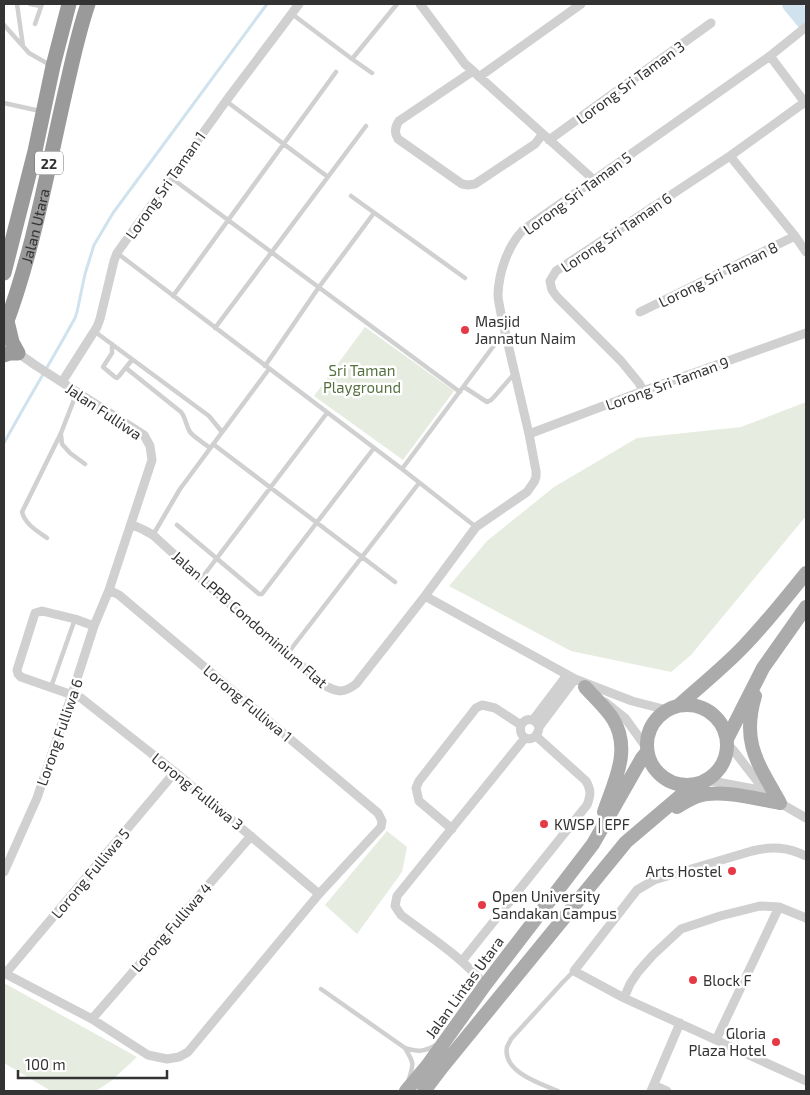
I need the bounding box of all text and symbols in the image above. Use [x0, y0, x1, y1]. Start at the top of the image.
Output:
street label: Lorong Sri Taman 3 [572, 37, 688, 127]
street label: Lorong Sri Taman 1 [121, 128, 209, 242]
street label: Lorong Sri Taman 5 [519, 148, 635, 238]
road number: 22 [35, 152, 63, 174]
street label: Jalan Utara [17, 187, 53, 265]
street label: Lorong Sri Taman 6 [557, 188, 675, 276]
street label: Lorong Sri Taman 8 [656, 237, 780, 311]
place label: Masjid Jannatun Naim [475, 312, 576, 347]
marker: Masjid Jannatun Naim [459, 324, 471, 336]
street label: Lorong Sri Taman 9 [603, 352, 731, 414]
park label: Sri Taman Playground [323, 361, 401, 396]
street label: Jalan Fulliwa [63, 379, 145, 443]
street label: Jalan LPPB Condominium Flat [169, 547, 332, 692]
street label: Lorong Fulliwa 1 [200, 661, 296, 745]
street label: Lorong Fulliwa 6 [32, 676, 86, 788]
street label: Lorong Fulliwa 3 [149, 749, 247, 833]
place label: KWSP | EPF [554, 815, 630, 833]
marker: KWSP | EPF [538, 818, 550, 830]
street label: Lorong Fulliwa 5 [47, 824, 133, 922]
place label: Arts Hostel [646, 862, 723, 880]
marker: Arts Hostel [726, 865, 738, 877]
street label: Lorong Fulliwa 4 [127, 878, 215, 976]
place label: Open University Sandakan Campus [492, 887, 617, 922]
marker: Open University Sandakan Campus [476, 899, 488, 911]
street label: Jalan Lintas Utara [421, 933, 507, 1041]
place label: Block F [703, 971, 752, 989]
marker: Block F [687, 974, 699, 986]
place label: Gloria Plaza Hotel [688, 1024, 767, 1059]
marker: Gloria Plaza Hotel [770, 1036, 782, 1048]
scale bar [18, 1048, 166, 1080]
text: 100 m [25, 1055, 66, 1073]

